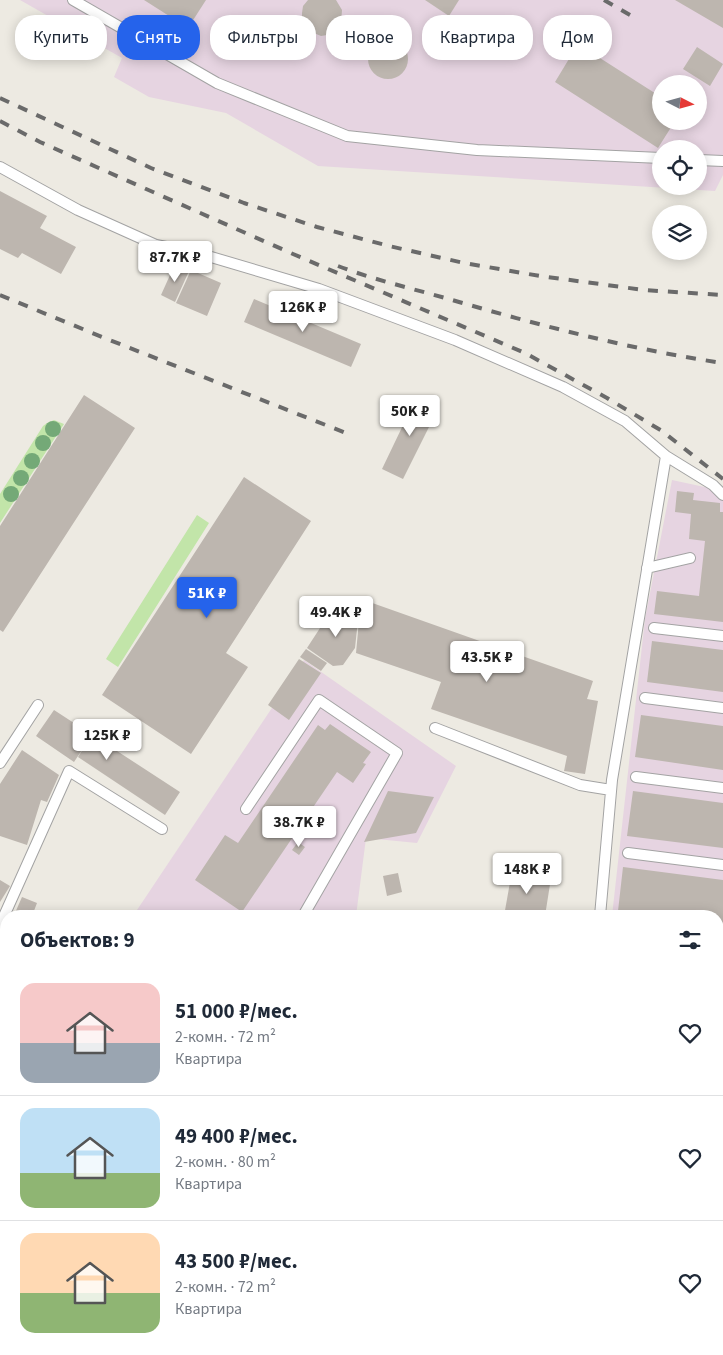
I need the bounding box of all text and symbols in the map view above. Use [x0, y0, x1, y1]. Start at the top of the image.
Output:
chip: Купить [15, 15, 107, 60]
chip: Снять [117, 15, 200, 60]
chip: Фильтры [210, 15, 316, 60]
chip: Новое [326, 15, 412, 60]
chip: Квартира [422, 15, 533, 60]
chip: Дом [543, 15, 612, 60]
north arrow [652, 75, 708, 130]
map controls [652, 75, 707, 260]
button: locate [652, 140, 707, 195]
button: layers [652, 205, 707, 260]
pin: 87.7K ₽ [129, 240, 221, 283]
text: 87.7K ₽ [149, 246, 201, 268]
pin: 126K ₽ [262, 290, 344, 333]
text: 126K ₽ [280, 296, 326, 318]
pin: 50K ₽ [375, 394, 445, 437]
text: 50K ₽ [391, 400, 429, 422]
pin: 51K ₽ [172, 576, 242, 619]
text: 51K ₽ [188, 582, 226, 604]
pin: 49.4K ₽ [290, 596, 382, 638]
text: 49.4K ₽ [310, 601, 362, 623]
pin: 43.5K ₽ [441, 640, 533, 683]
text: 43.5K ₽ [461, 646, 513, 668]
pin: 125K ₽ [66, 718, 148, 761]
text: 125K ₽ [84, 724, 130, 746]
pin: 38.7K ₽ [253, 806, 345, 848]
text: 38.7K ₽ [273, 811, 325, 833]
pin: 148K ₽ [486, 852, 568, 895]
text: 148K ₽ [504, 858, 550, 880]
text: Объектов: 9 [20, 925, 135, 955]
icon: filters [676, 926, 704, 954]
text: 51 000 ₽/мес. [175, 996, 298, 1026]
icon: home [60, 1003, 120, 1063]
icon: heart [676, 1019, 704, 1047]
text: 2-комн. · 72 m² [175, 1026, 276, 1048]
text: Квартира [175, 1048, 242, 1070]
text: 49 400 ₽/мес. [175, 1121, 298, 1151]
icon: home [60, 1128, 120, 1188]
icon: heart [676, 1144, 704, 1172]
text: 2-комн. · 80 m² [175, 1151, 276, 1173]
text: Квартира [175, 1173, 242, 1195]
text: 43 500 ₽/мес. [175, 1246, 298, 1276]
icon: home [60, 1253, 120, 1313]
icon: heart [676, 1269, 704, 1297]
text: 2-комн. · 72 m² [175, 1276, 276, 1298]
text: Квартира [175, 1298, 242, 1320]

